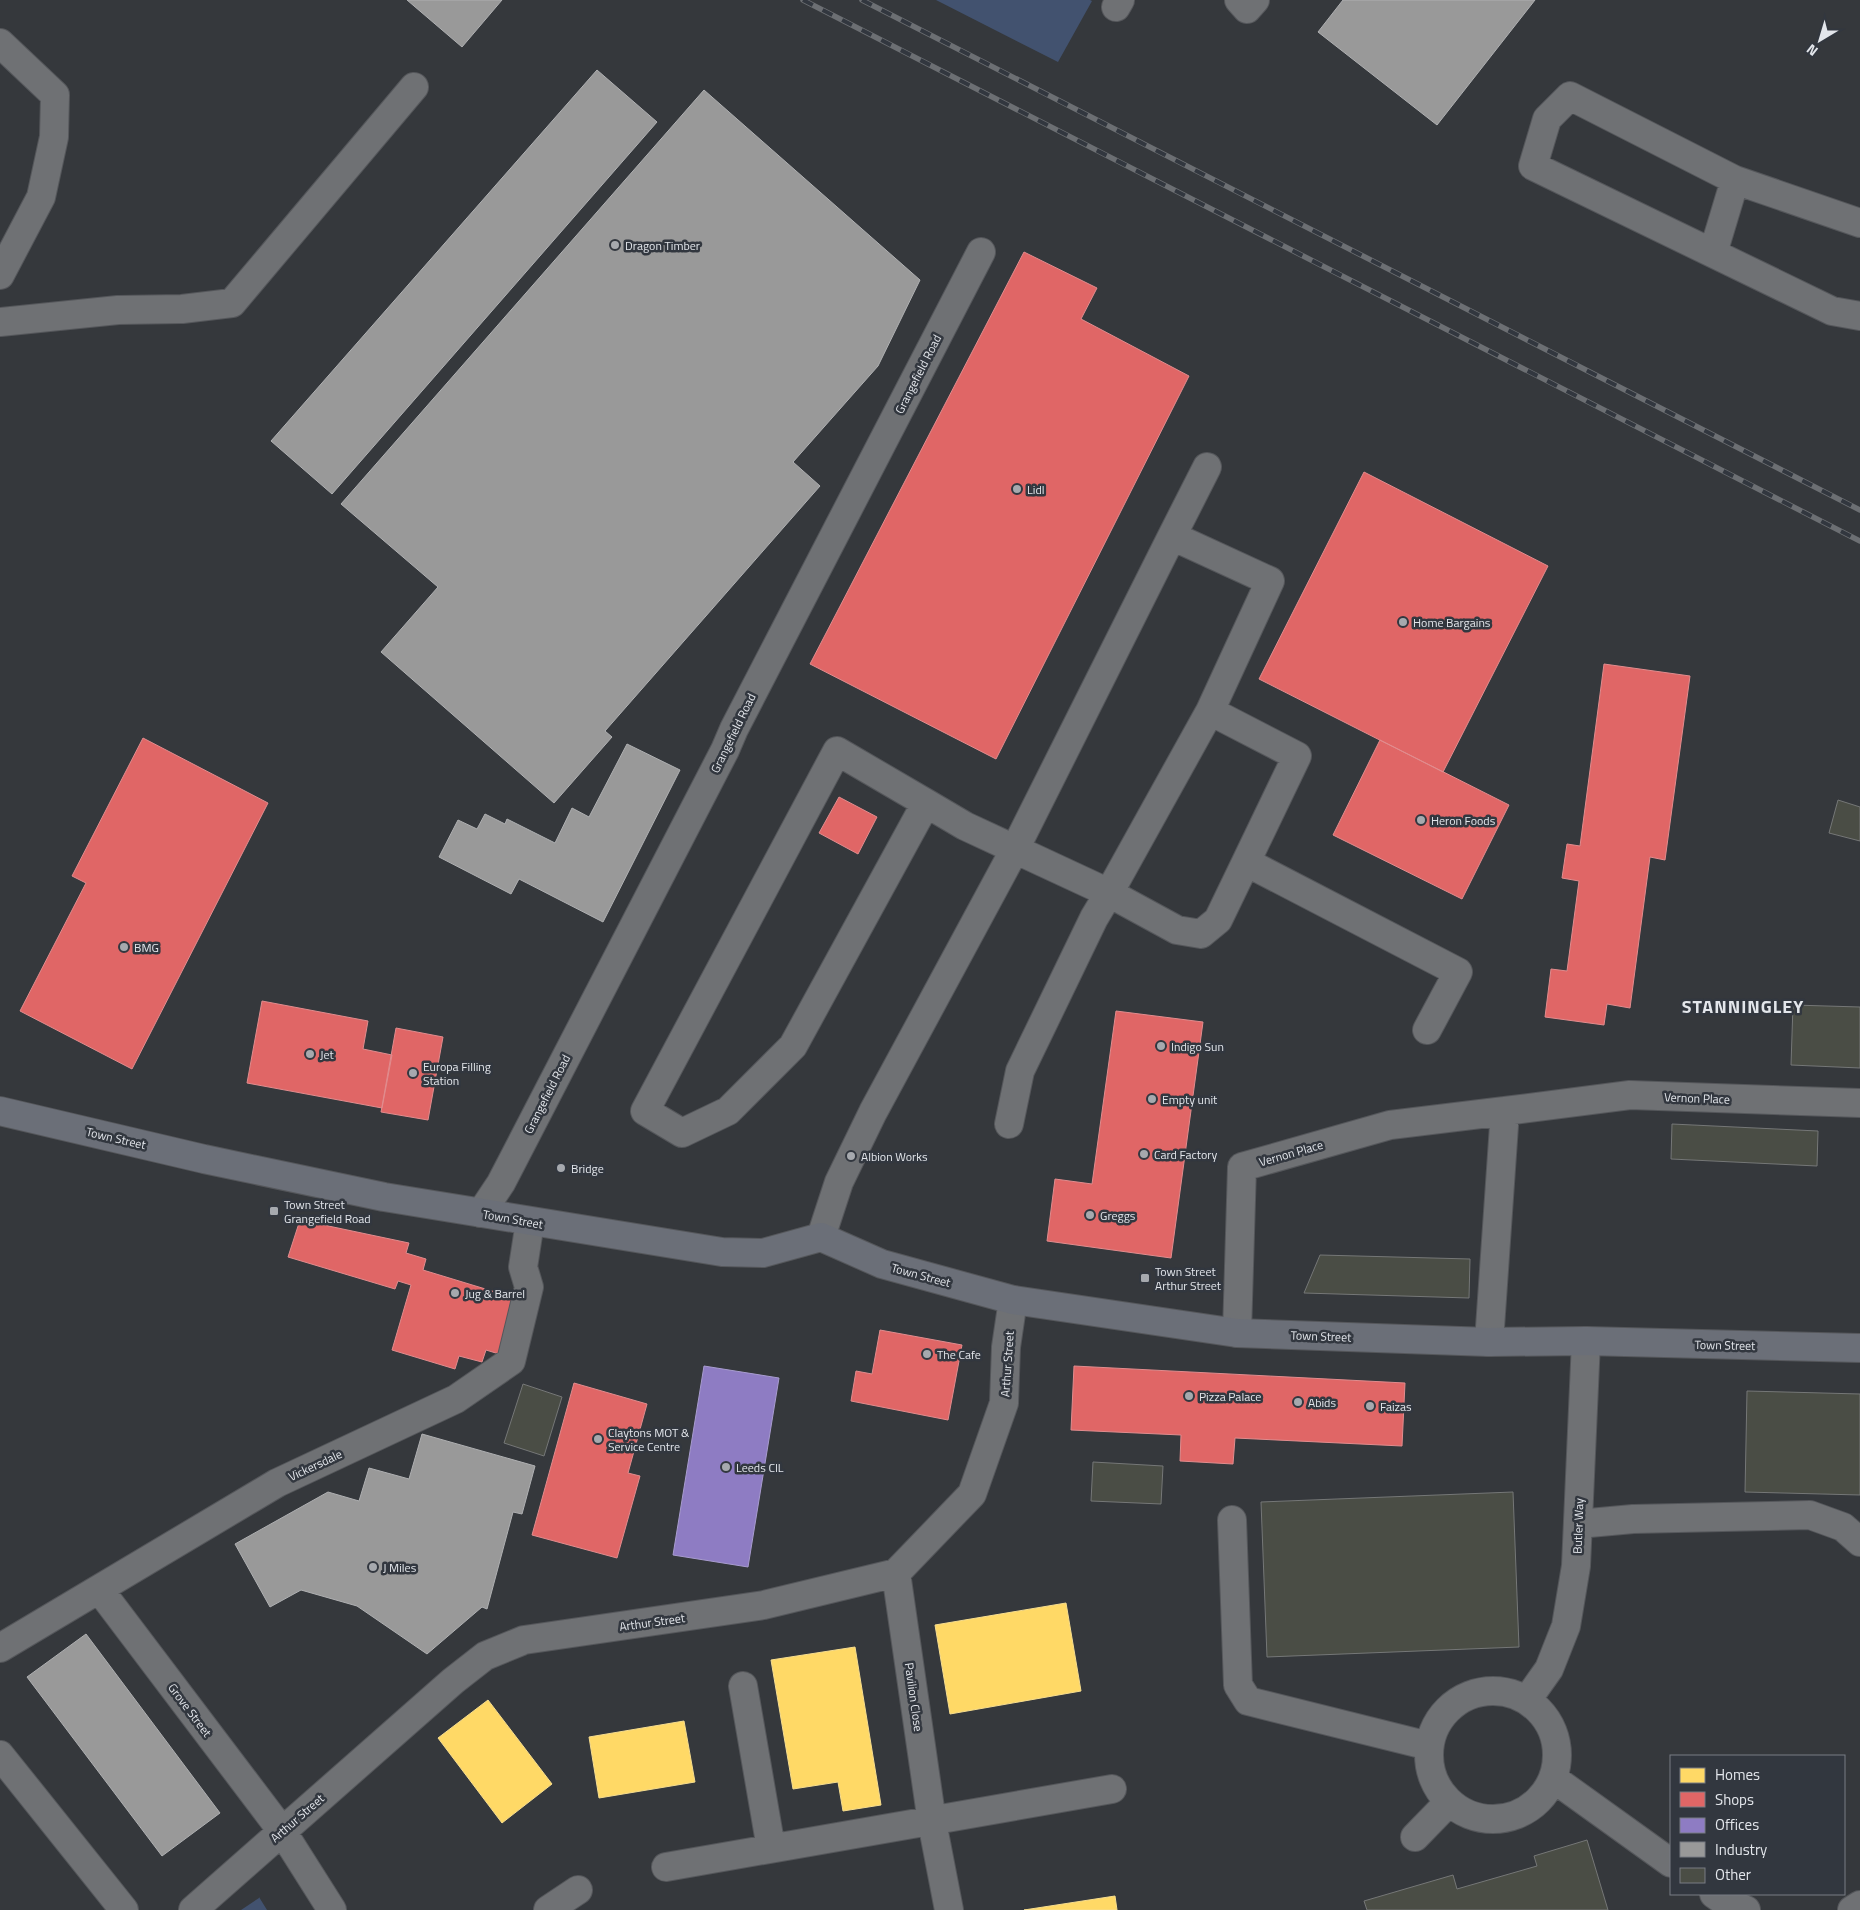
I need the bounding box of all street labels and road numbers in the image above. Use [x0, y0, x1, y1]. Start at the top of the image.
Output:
street label: Grangefield Road [890, 331, 946, 417]
street label: Grangefield Road [705, 690, 761, 776]
street label: Grangefield Road [519, 1051, 575, 1137]
street label: Vernon Place [1664, 1087, 1730, 1109]
street label: Town Street [84, 1122, 148, 1154]
street label: Vernon Place [1257, 1135, 1325, 1171]
street label: Town Street [481, 1204, 545, 1234]
street label: Town Street [889, 1258, 954, 1292]
street label: Town Street [1290, 1325, 1352, 1347]
street label: Arthur Street [995, 1330, 1019, 1398]
street label: Town Street [1695, 1335, 1756, 1355]
street label: Vickersdale [285, 1444, 345, 1486]
street label: Butler Way [1568, 1498, 1588, 1554]
street label: Arthur Street [618, 1608, 687, 1636]
street label: Pavilion Close [900, 1661, 928, 1733]
street label: Grove Street [163, 1679, 217, 1741]
street label: Arthur Street [266, 1789, 329, 1847]

